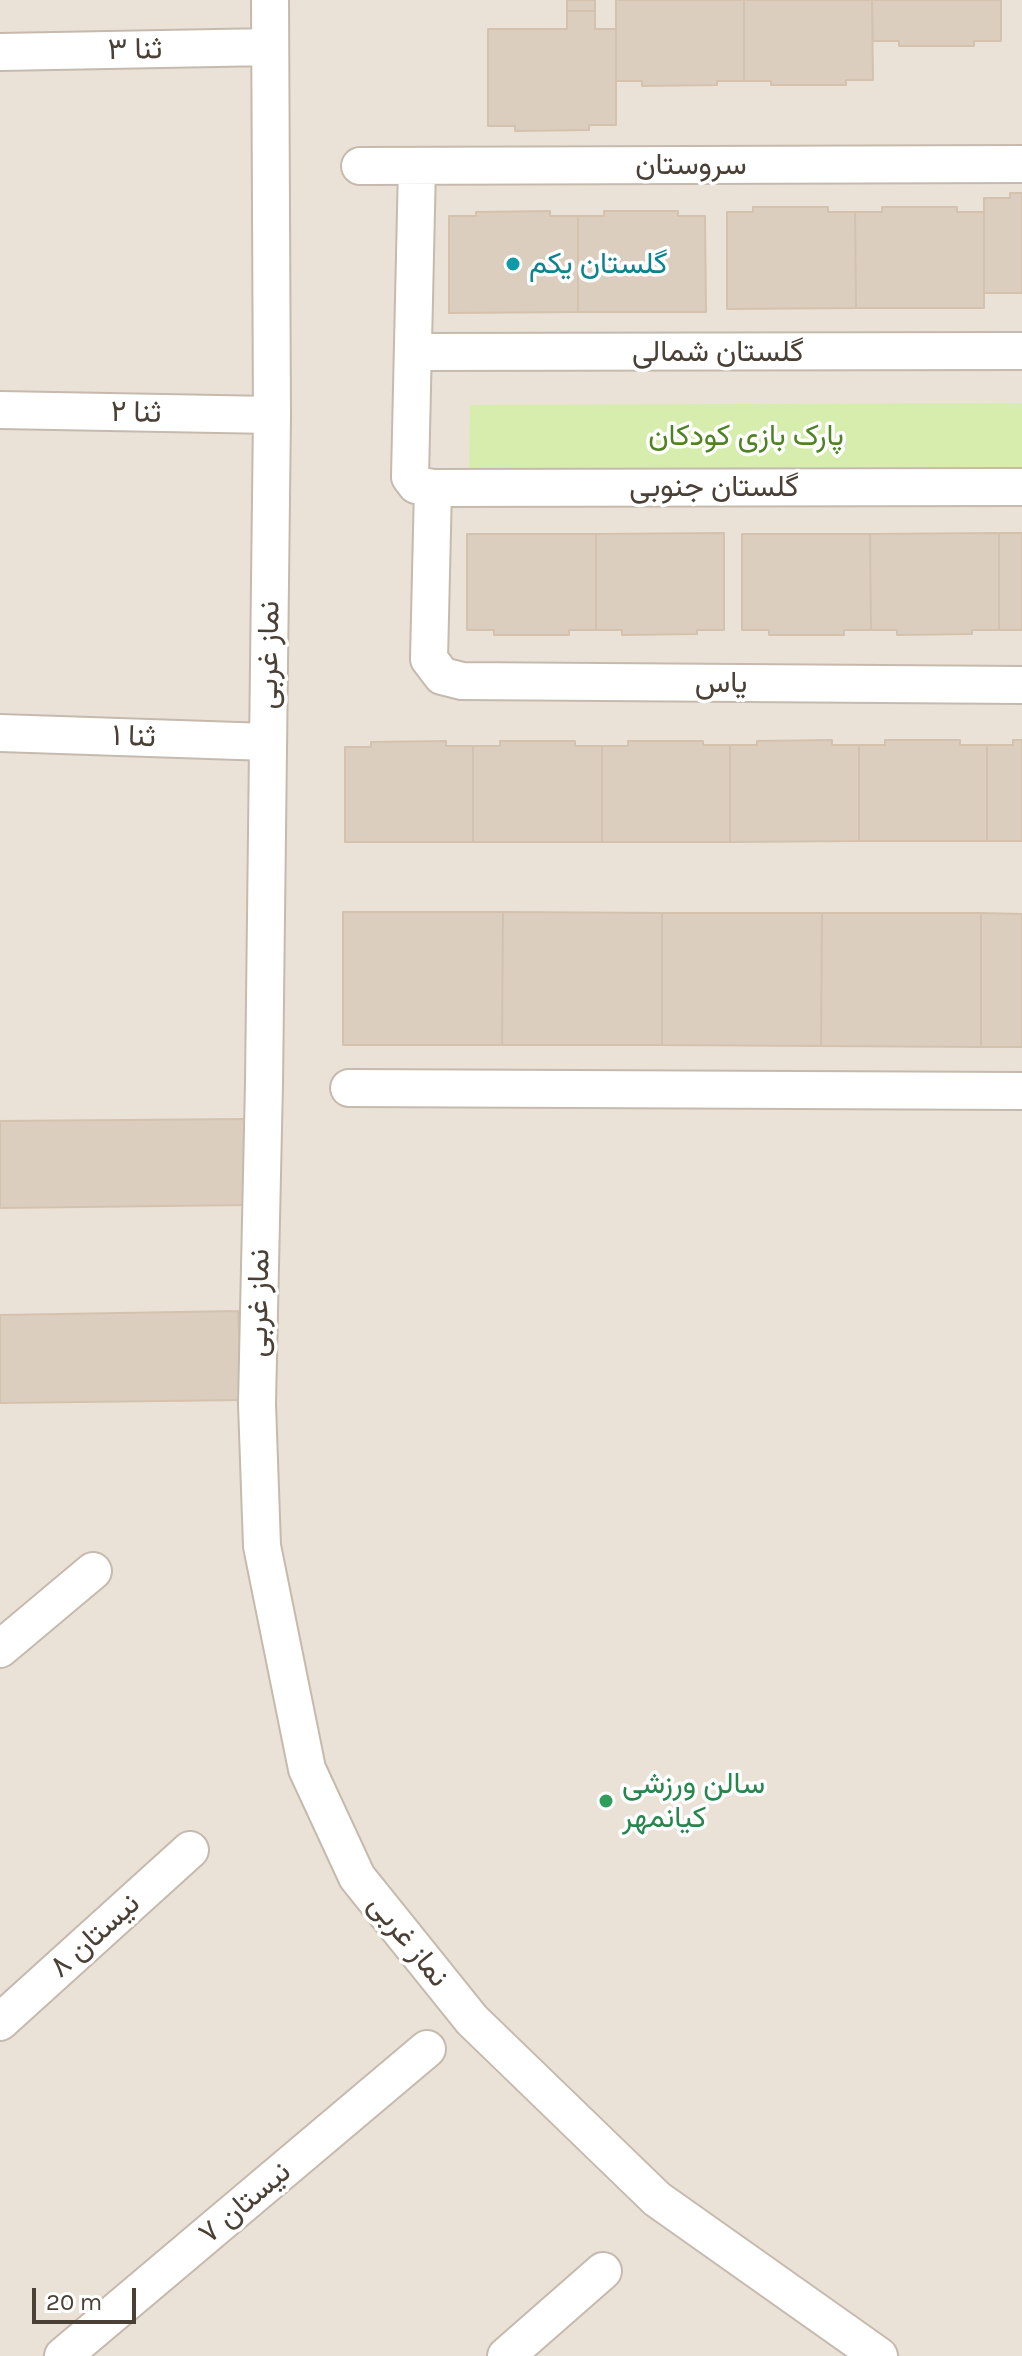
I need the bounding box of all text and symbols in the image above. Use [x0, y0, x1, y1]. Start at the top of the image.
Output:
street label: ثنا ۳ [107, 32, 163, 68]
street label: سروستان [635, 147, 747, 183]
place label: گلستان یکم [529, 246, 668, 282]
marker: گلستان یکم [504, 255, 522, 273]
street label: گلستان شمالی [632, 334, 804, 370]
street label: ثنا ۲ [110, 395, 162, 431]
park label: پارک بازی کودکان [648, 418, 844, 454]
street label: گلستان جنوبی [629, 469, 799, 505]
street label: نماز غربی [250, 600, 288, 710]
street label: یاس [695, 665, 747, 701]
street label: ثنا ۱ [112, 718, 156, 756]
street label: نماز غربی [240, 1248, 278, 1358]
place label: سالن ورزشی کیانمهر [622, 1766, 765, 1836]
marker: سالن ورزشی کیانمهر [597, 1792, 615, 1810]
street label: نیستان ۸ [42, 1886, 148, 1986]
street label: نماز غربی [360, 1887, 456, 1995]
street label: نیستان ۷ [192, 2154, 298, 2252]
scale bar [36, 2272, 140, 2322]
text: 20 m [46, 2288, 102, 2316]

